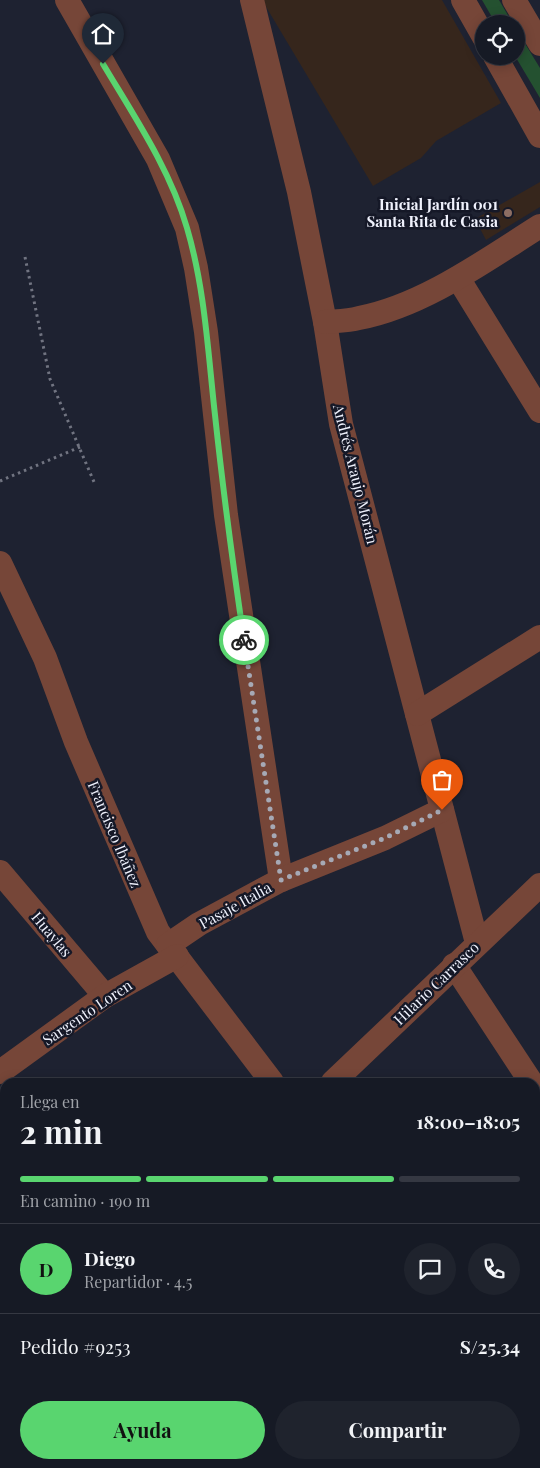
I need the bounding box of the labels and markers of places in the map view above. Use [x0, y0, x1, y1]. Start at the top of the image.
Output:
pin [82, 13, 124, 64]
place label: Inicial Jardín 001 Santa Rita de Casia [366, 194, 498, 231]
marker: Inicial Jardín 001 Santa Rita de Casia [502, 207, 514, 219]
pin [421, 759, 463, 810]

